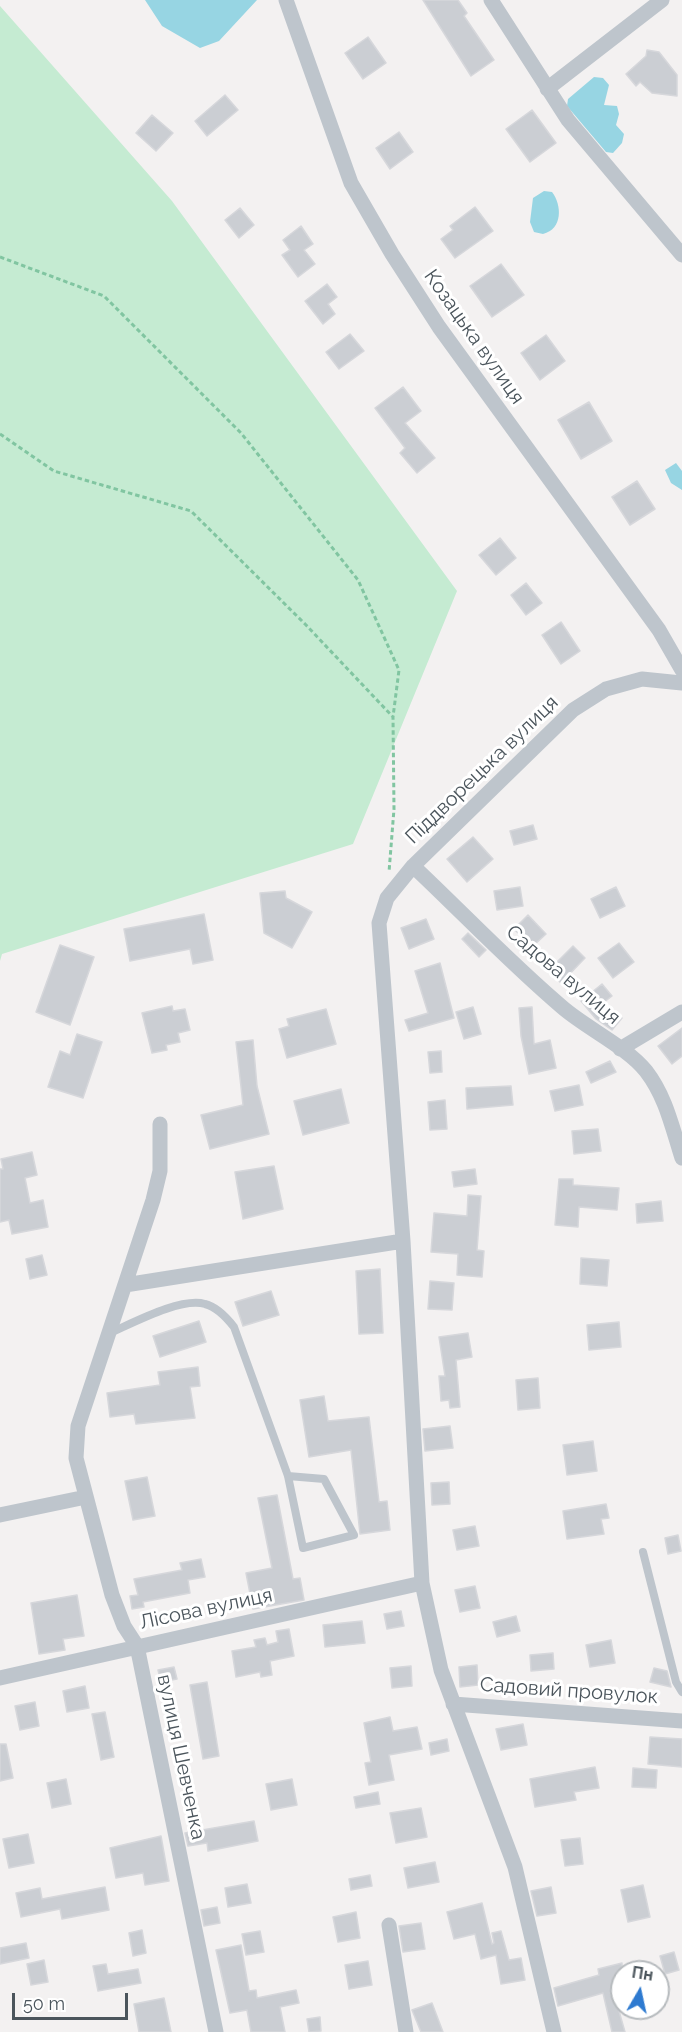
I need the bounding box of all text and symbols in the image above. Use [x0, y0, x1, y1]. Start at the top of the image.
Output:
street label: Козацька вулиця [419, 265, 529, 409]
street label: Піддворецька вулиця [401, 691, 563, 849]
street label: Садова вулиця [501, 920, 625, 1030]
street label: Лісова вулиця [137, 1583, 275, 1635]
street label: вулиця Шевченка [152, 1672, 210, 1842]
street label: Садовий провулок [479, 1673, 659, 1709]
north arrow [610, 1960, 670, 2020]
text: Пн [631, 1963, 655, 1985]
scale bar [15, 1981, 130, 2019]
text: 50 m [23, 1993, 65, 2014]

